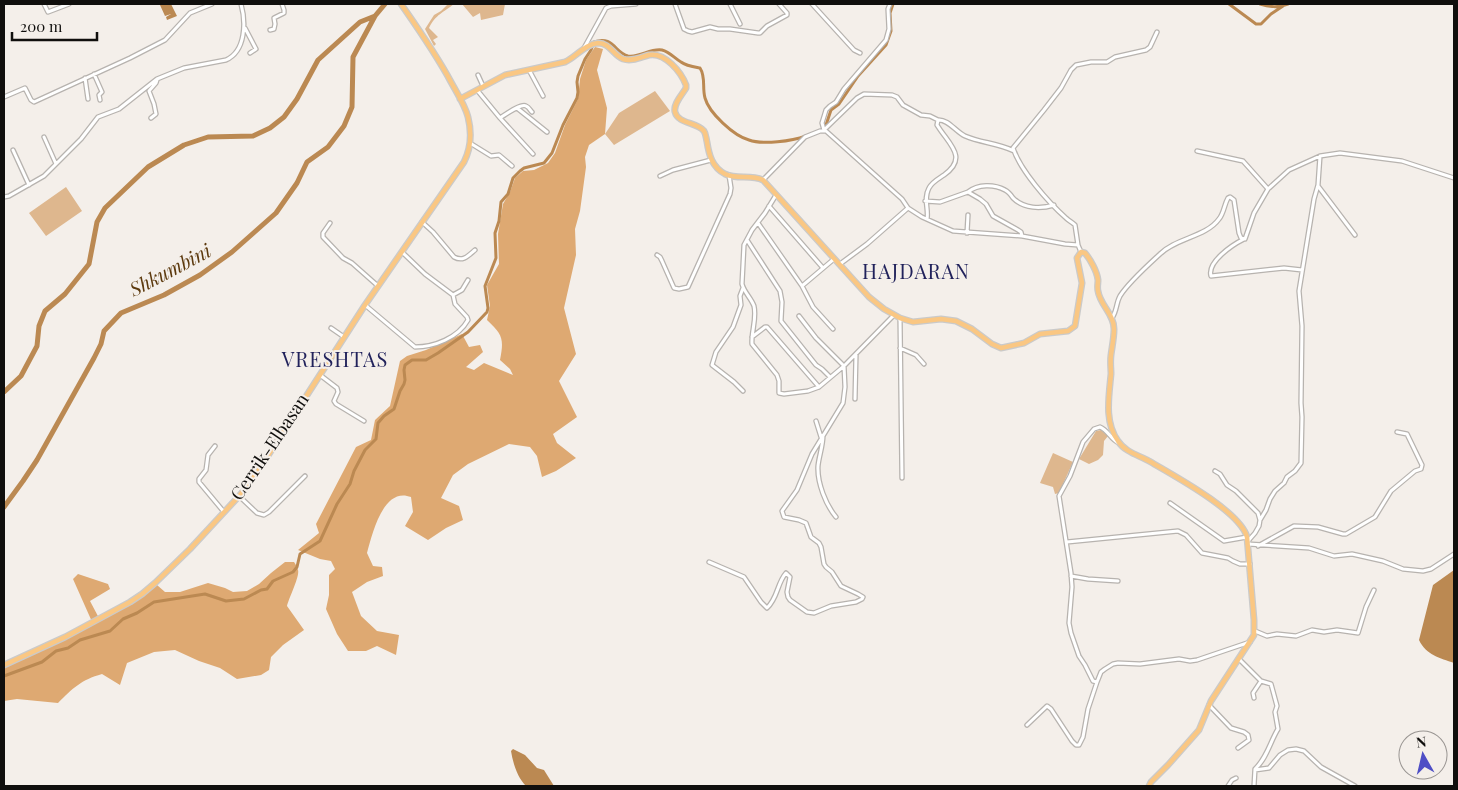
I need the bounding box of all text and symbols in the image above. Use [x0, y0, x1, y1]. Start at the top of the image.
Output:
scale bar [12, 10, 98, 42]
text: 200 m [20, 16, 63, 36]
water label: Shkumbini [123, 236, 216, 302]
district label: HAJDARAN [862, 257, 970, 284]
district label: VRESHTAS [281, 345, 388, 372]
street label: Cerrik-Elbasan [225, 388, 314, 504]
north arrow [1398, 730, 1448, 780]
text: N [1415, 732, 1427, 752]

